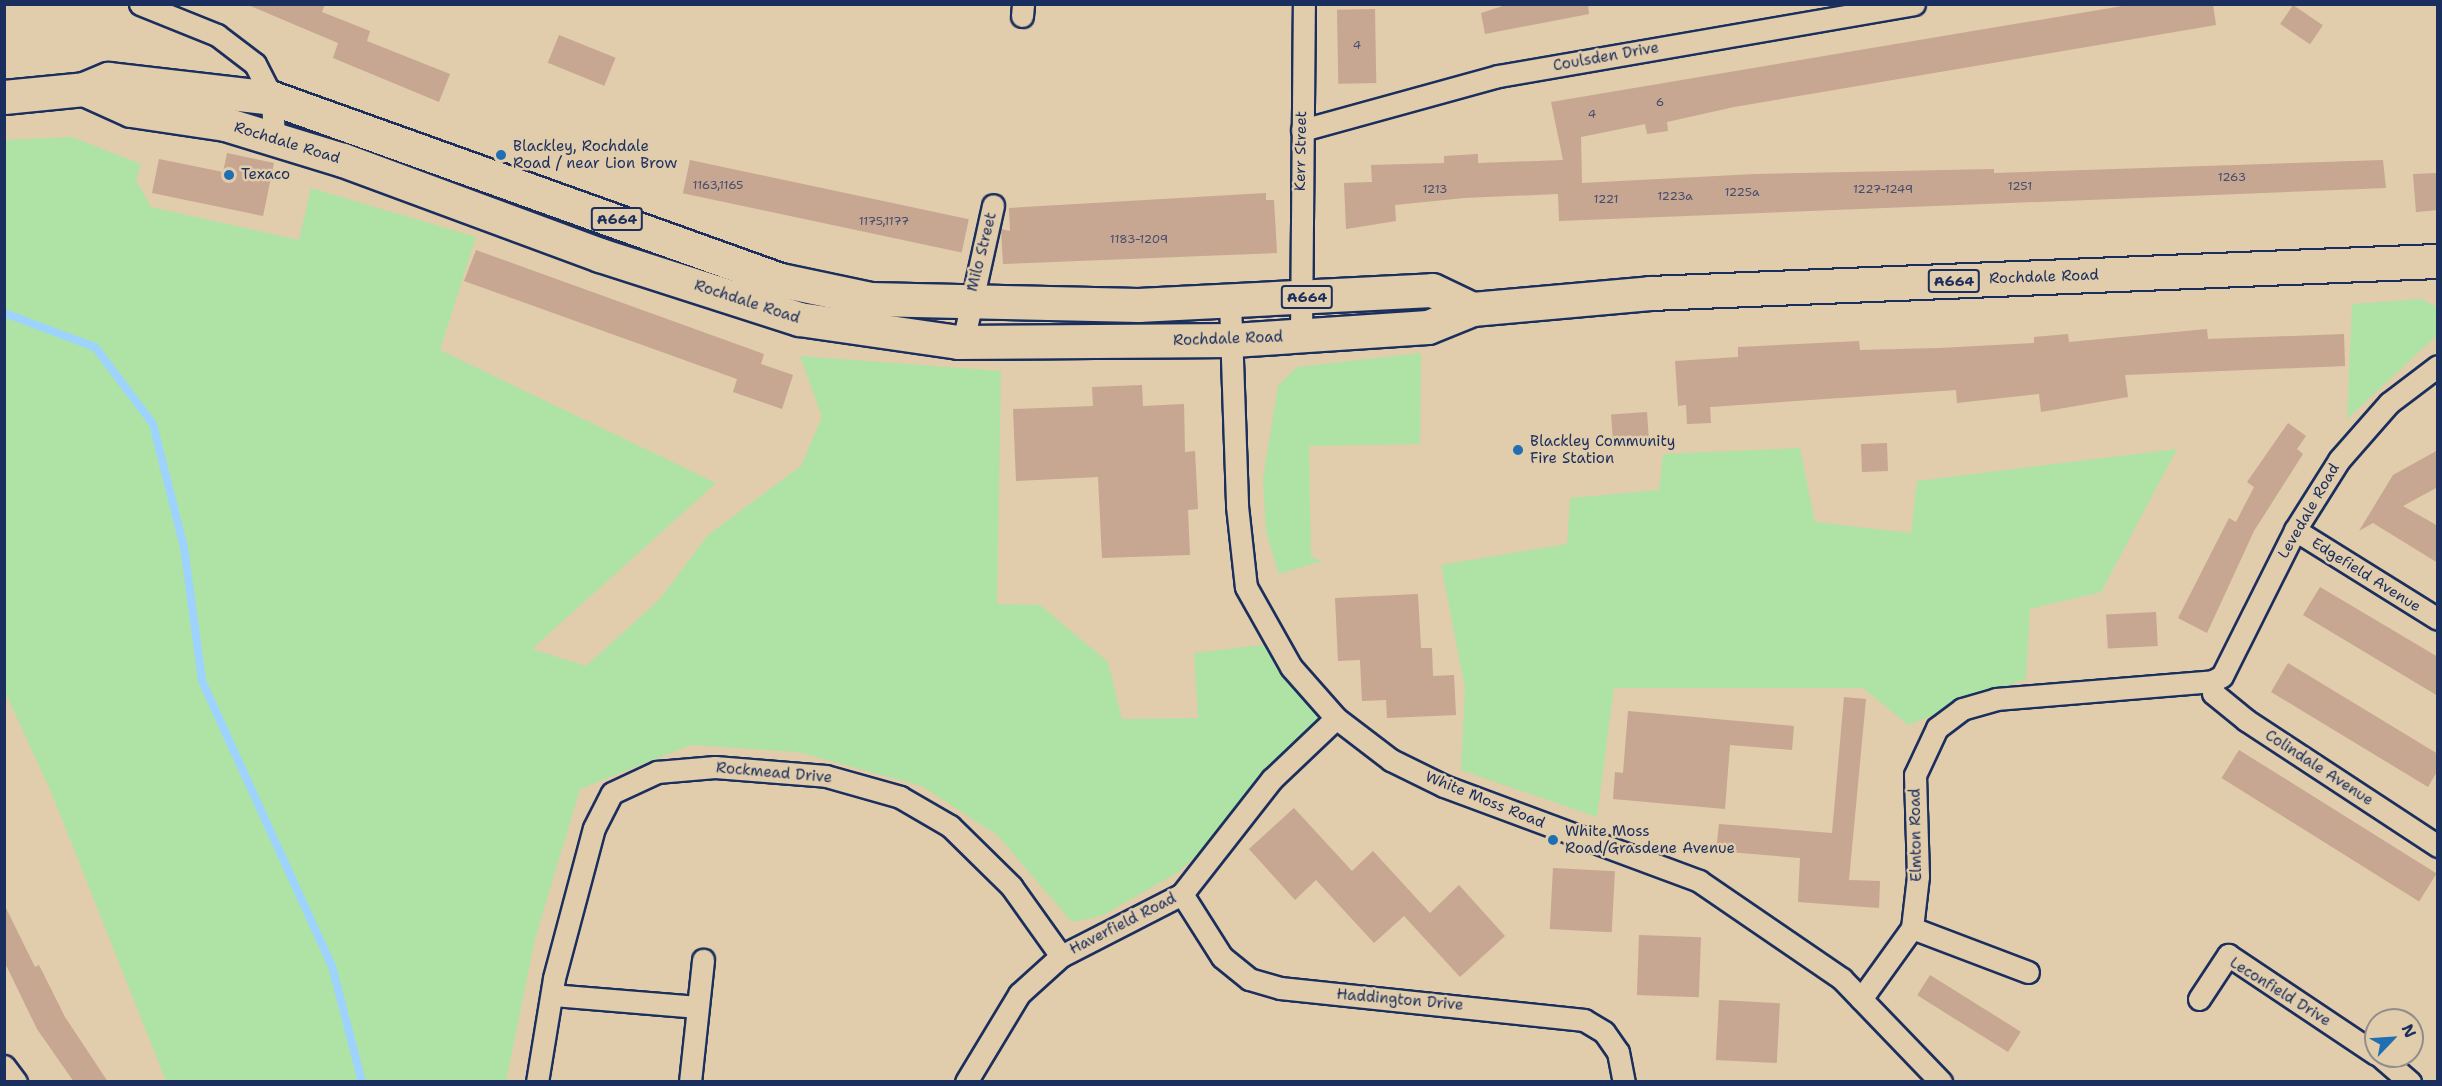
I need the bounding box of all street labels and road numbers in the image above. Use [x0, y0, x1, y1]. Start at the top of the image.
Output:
street label: Coulsden Drive [1552, 39, 1660, 75]
street label: Kerr Street [1291, 111, 1311, 191]
street label: Rochdale Road [232, 118, 342, 168]
road number: A664 [590, 208, 644, 230]
street label: Milo Street [963, 210, 1001, 294]
street label: Rochdale Road [1989, 266, 2099, 288]
road number: A664 [1927, 270, 1981, 292]
street label: Rochdale Road [692, 276, 802, 328]
road number: A664 [1280, 286, 1334, 308]
street label: Rochdale Road [1173, 328, 1283, 350]
street label: Levedale Road [2275, 460, 2343, 562]
street label: Edgefield Avenue [2308, 534, 2424, 616]
street label: Colindale Avenue [2262, 726, 2376, 810]
street label: Rockmead Drive [715, 759, 833, 787]
street label: White Moss Road [1422, 768, 1548, 832]
street label: Elmton Road [1906, 788, 1926, 882]
street label: Haverfield Road [1067, 889, 1179, 959]
street label: Leconfield Drive [2226, 954, 2334, 1030]
street label: Haddington Drive [1336, 985, 1464, 1015]

